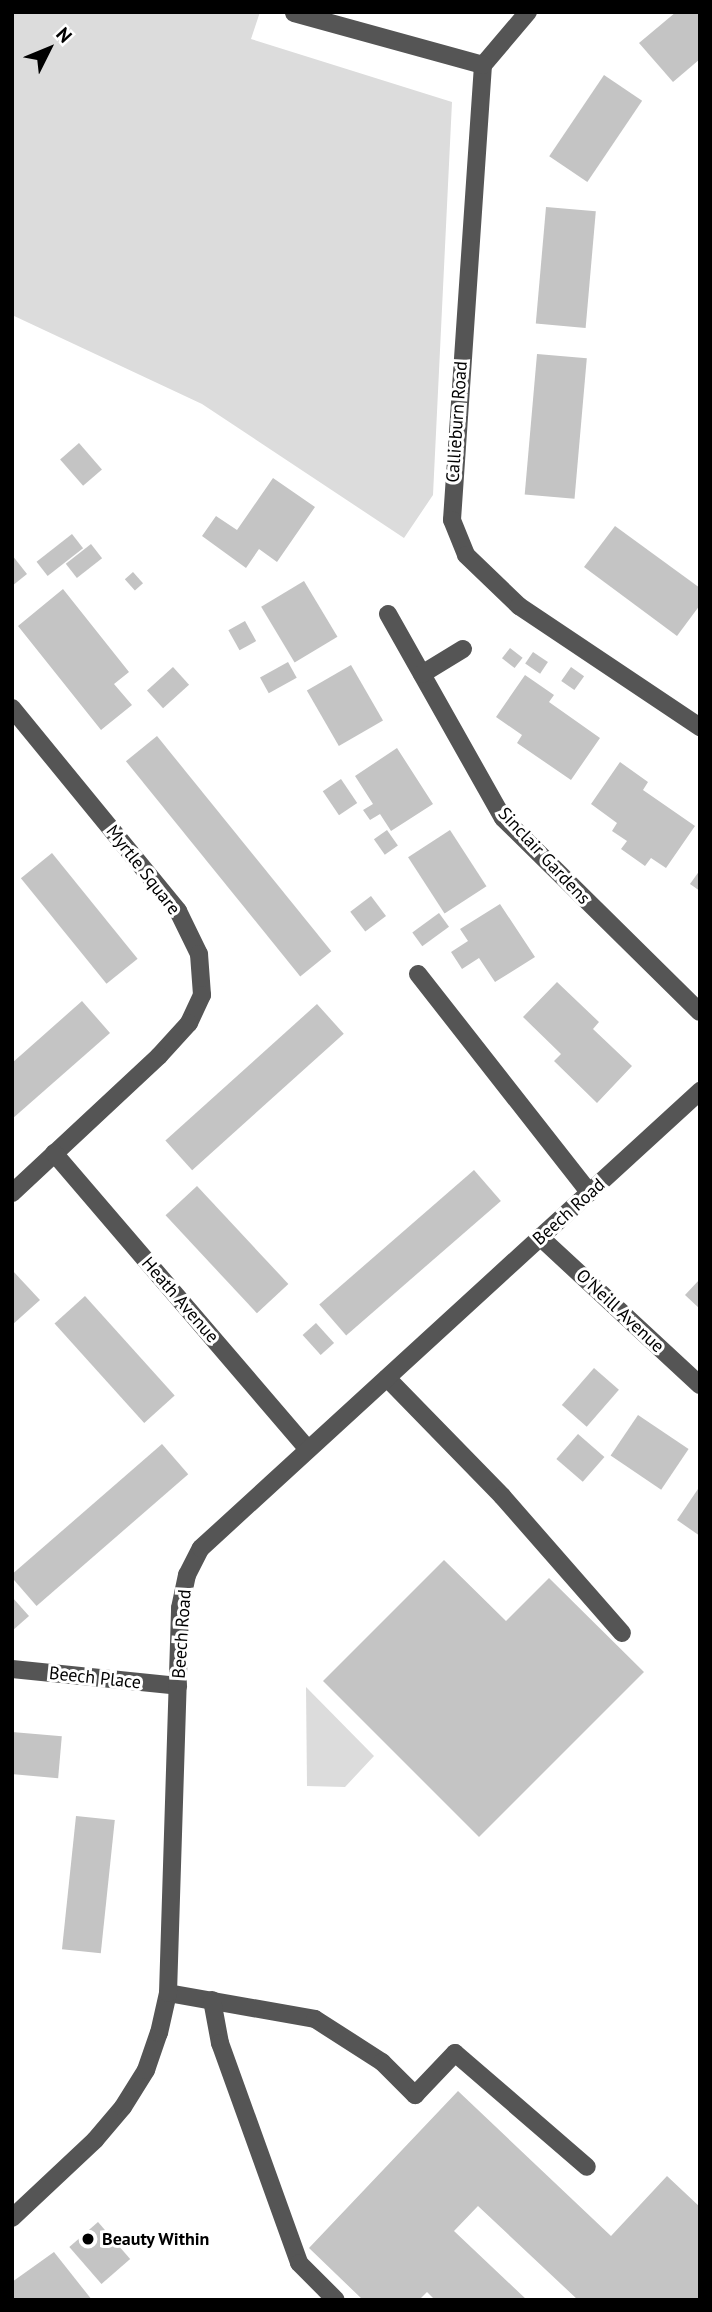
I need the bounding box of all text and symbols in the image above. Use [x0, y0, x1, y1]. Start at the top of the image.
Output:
north arrow [14, 14, 84, 84]
text: N [51, 22, 77, 47]
street label: Callieburn Road [442, 361, 472, 483]
street label: Sinclair Gardens [494, 803, 594, 909]
street label: Myrtle Square [101, 821, 185, 919]
street label: Beech Road [529, 1174, 609, 1250]
street label: Heath Avenue [137, 1252, 223, 1348]
street label: O'Neill Avenue [571, 1265, 669, 1357]
street label: Beech Road [168, 1589, 196, 1679]
street label: Beech Place [48, 1662, 142, 1694]
place label: Beauty Within [102, 2228, 211, 2250]
marker: Beauty Within [80, 2231, 96, 2247]

